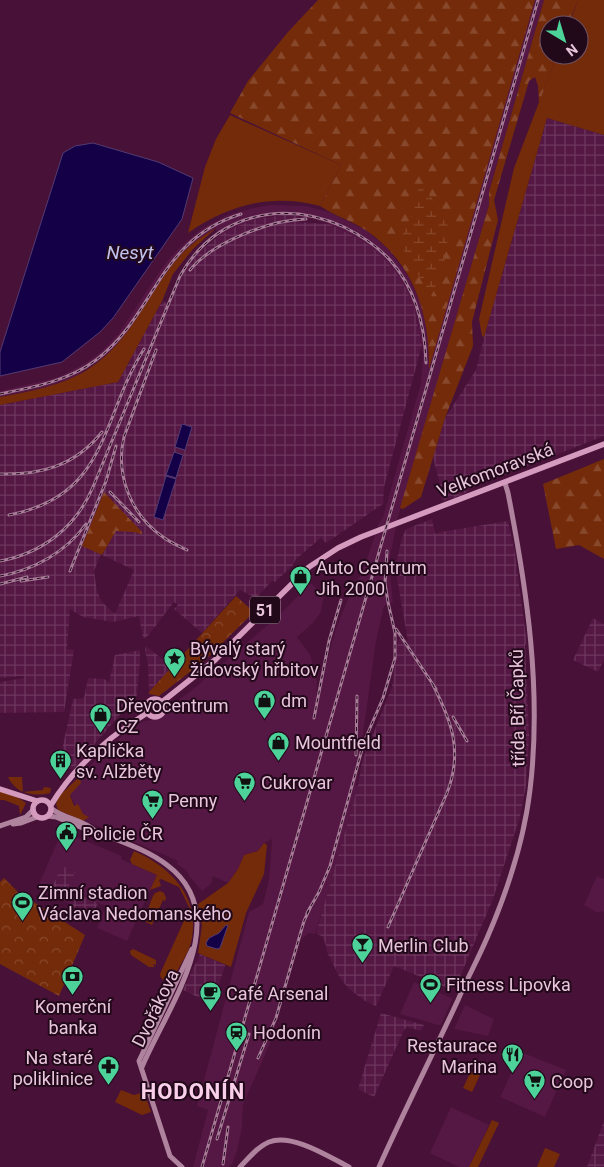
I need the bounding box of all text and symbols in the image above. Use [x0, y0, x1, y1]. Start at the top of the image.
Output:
north arrow [539, 15, 589, 65]
text: N [563, 41, 581, 60]
water label: Nesyt [106, 241, 155, 264]
street label: Velkomoravská [434, 438, 556, 502]
place label: Auto Centrum Jih 2000 [316, 557, 427, 599]
shop icon: Auto Centrum Jih 2000 [288, 565, 312, 596]
road number: 51 [250, 596, 280, 624]
place label: Bývalý starý židovský hřbitov [190, 638, 319, 680]
place icon: Bývalý starý židovský hřbitov [162, 646, 186, 677]
street label: třída Bří Čapků [505, 649, 529, 767]
shop icon: dm [253, 688, 277, 719]
place label: dm [281, 690, 307, 711]
place label: Dřevocentrum CZ [116, 695, 229, 737]
shop icon: Dřevocentrum CZ [88, 703, 112, 734]
shop icon: Mountfield [267, 730, 291, 761]
place label: Mountfield [295, 732, 381, 753]
place label: Kaplička sv. Alžběty [76, 740, 162, 782]
building icon: Kaplička sv. Alžběty [48, 748, 72, 779]
supermarket icon: Cukrovar [233, 770, 257, 801]
place label: Cukrovar [261, 772, 332, 793]
supermarket icon: Penny [140, 788, 164, 819]
place label: Penny [168, 790, 218, 811]
public building icon: Policie ČR [54, 821, 78, 852]
place label: Policie ČR [82, 823, 163, 844]
place label: Zimní stadion Václava Nedomanského [38, 882, 231, 924]
sports icon: Zimní stadion Václava Nedomanského [10, 890, 34, 921]
bar icon: Merlin Club [350, 933, 374, 964]
place label: Merlin Club [378, 935, 469, 956]
bank icon: Komerční banka [61, 964, 85, 995]
street label: Dvořákova [127, 966, 183, 1050]
sports icon: Fitness Lipovka [418, 972, 442, 1003]
place label: Fitness Lipovka [446, 974, 571, 995]
cafe icon: Café Arsenal [198, 981, 222, 1012]
place label: Café Arsenal [226, 983, 328, 1004]
place label: Komerční banka [35, 996, 112, 1038]
station icon: Hodonín [225, 1020, 249, 1051]
place label: Hodonín [253, 1022, 321, 1043]
place label: Restaurace Marina [407, 1035, 497, 1077]
restaurant icon: Restaurace Marina [501, 1043, 525, 1074]
place label: Na staré poliklinice [13, 1047, 93, 1089]
pharmacy icon: Na staré poliklinice [97, 1055, 121, 1086]
supermarket icon: Coop [523, 1069, 547, 1100]
place label: Coop [551, 1071, 593, 1092]
district label: HODONÍN [141, 1079, 245, 1104]

